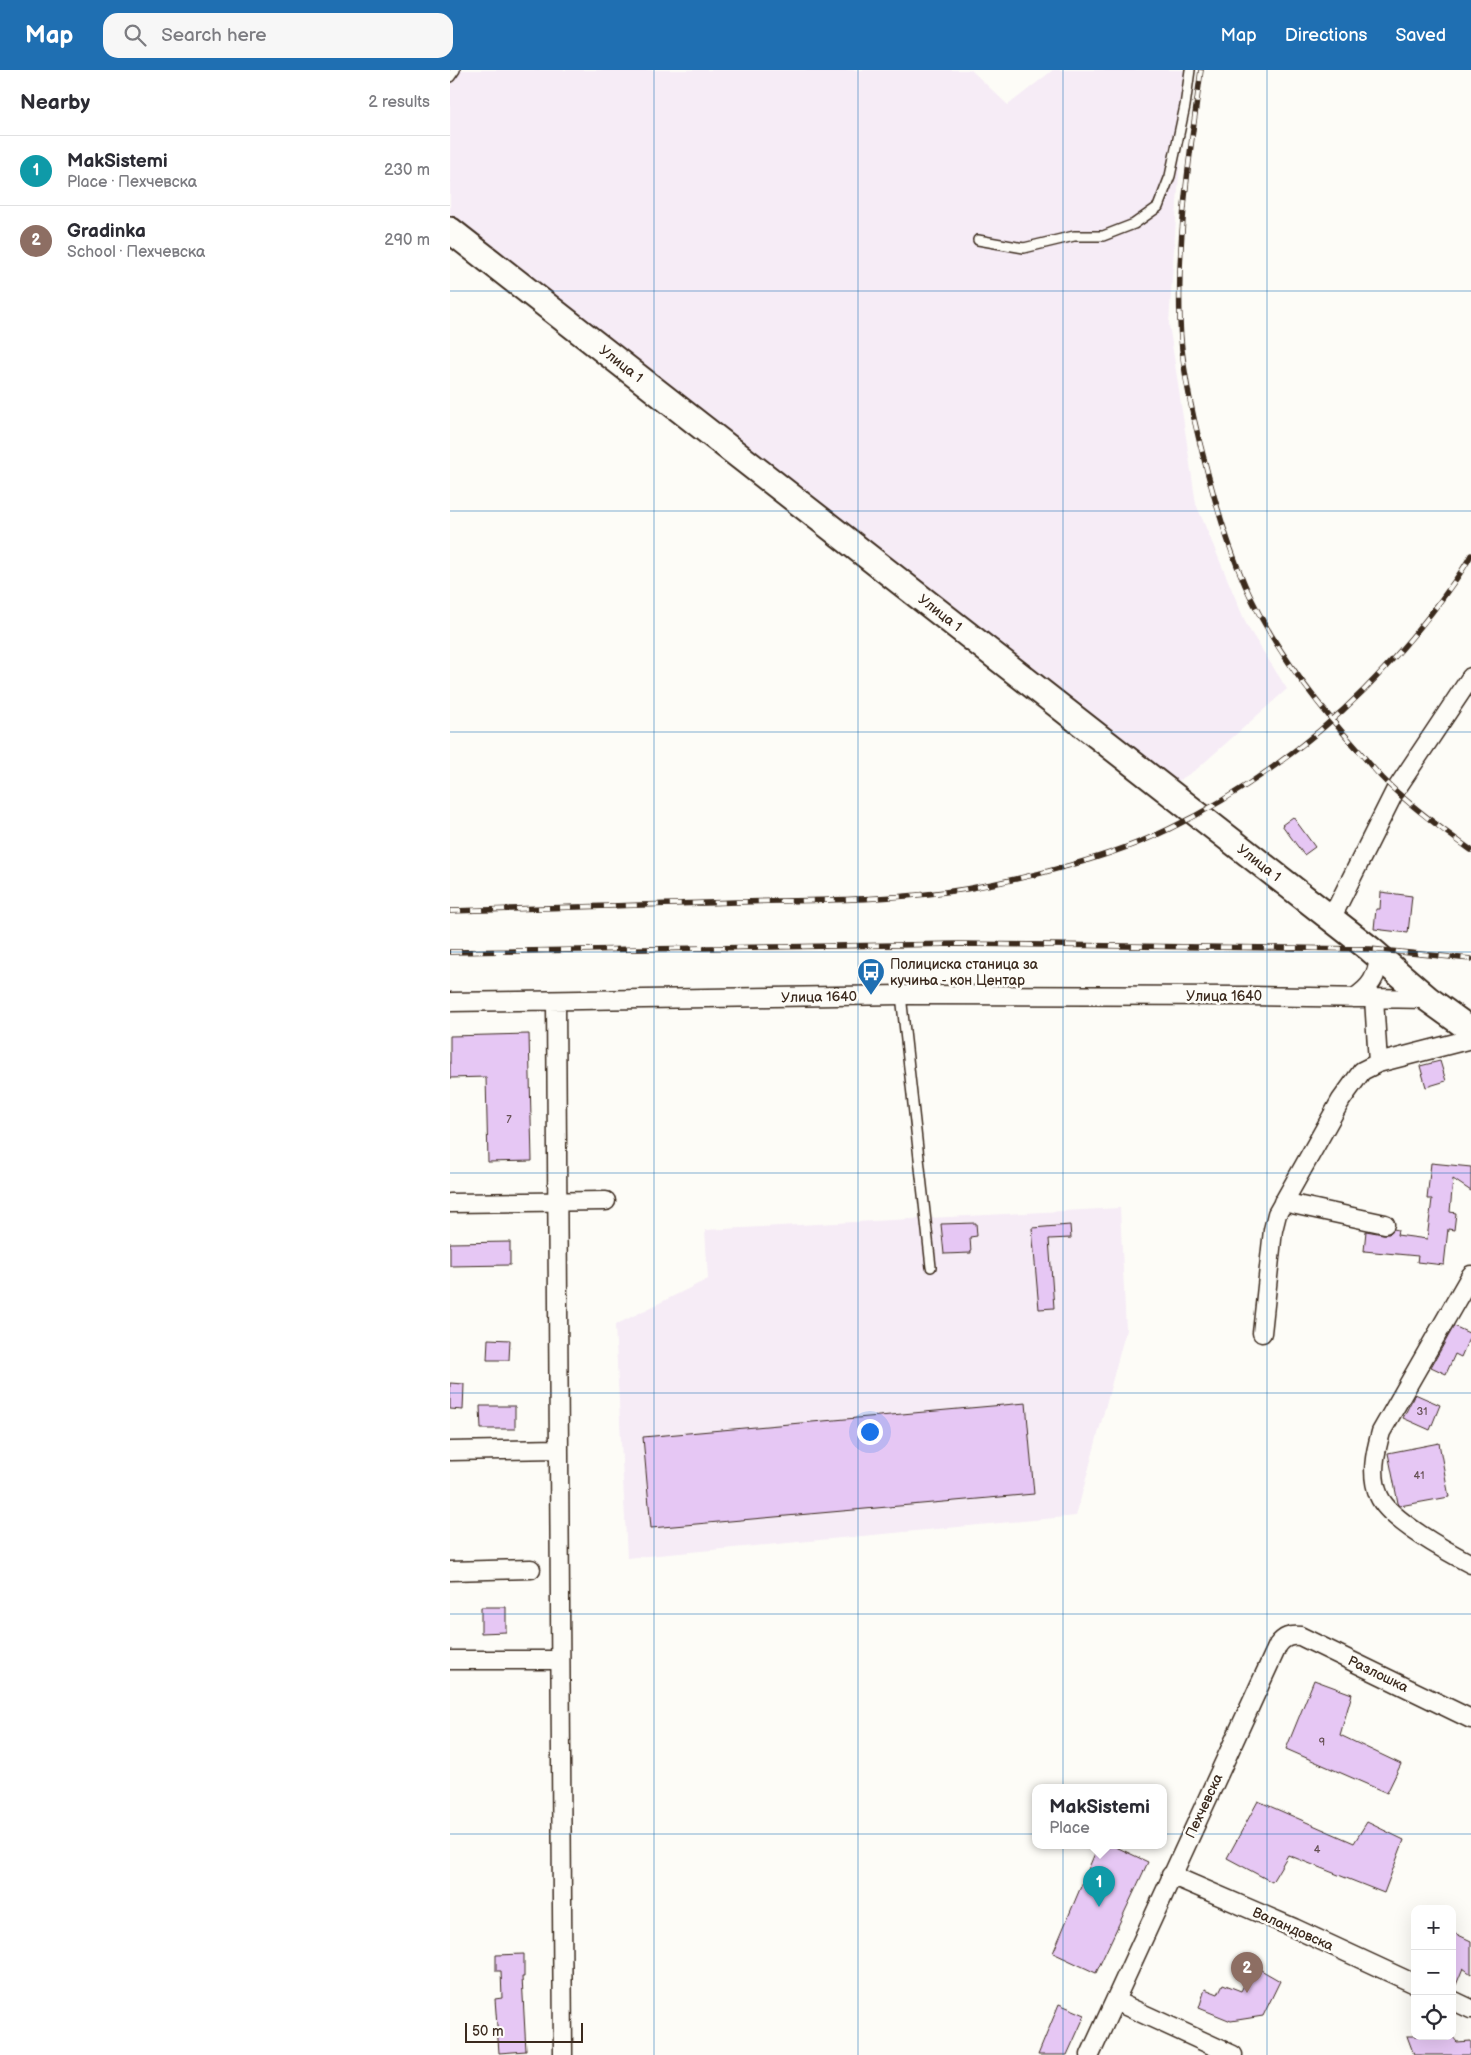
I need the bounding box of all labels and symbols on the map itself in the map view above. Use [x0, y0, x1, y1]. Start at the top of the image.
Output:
street label: Улица 1 [596, 342, 646, 386]
street label: Улица 1 [915, 591, 965, 635]
street label: Улица 1 [1234, 841, 1284, 885]
place label: Полициска станица за кучиња - кон Центар [890, 956, 1039, 989]
bus stop icon: Полициска станица за кучиња - кон Центар [856, 957, 886, 996]
street label: Улица 1640 [781, 988, 857, 1006]
street label: Улица 1640 [1186, 988, 1262, 1005]
house number: 7 [506, 1113, 512, 1126]
house number: 31 [1416, 1405, 1428, 1418]
your location [857, 1419, 883, 1445]
house number: 41 [1414, 1469, 1424, 1482]
street label: Разлошка [1345, 1652, 1412, 1696]
house number: 9 [1319, 1736, 1325, 1749]
street label: Пехчевска [1182, 1770, 1227, 1841]
house number: 4 [1314, 1843, 1321, 1856]
pin: 1 [1083, 1866, 1115, 1907]
street label: Валандовска [1250, 1904, 1337, 1955]
pin: 2 [1231, 1952, 1263, 1993]
scale bar [465, 2020, 582, 2043]

